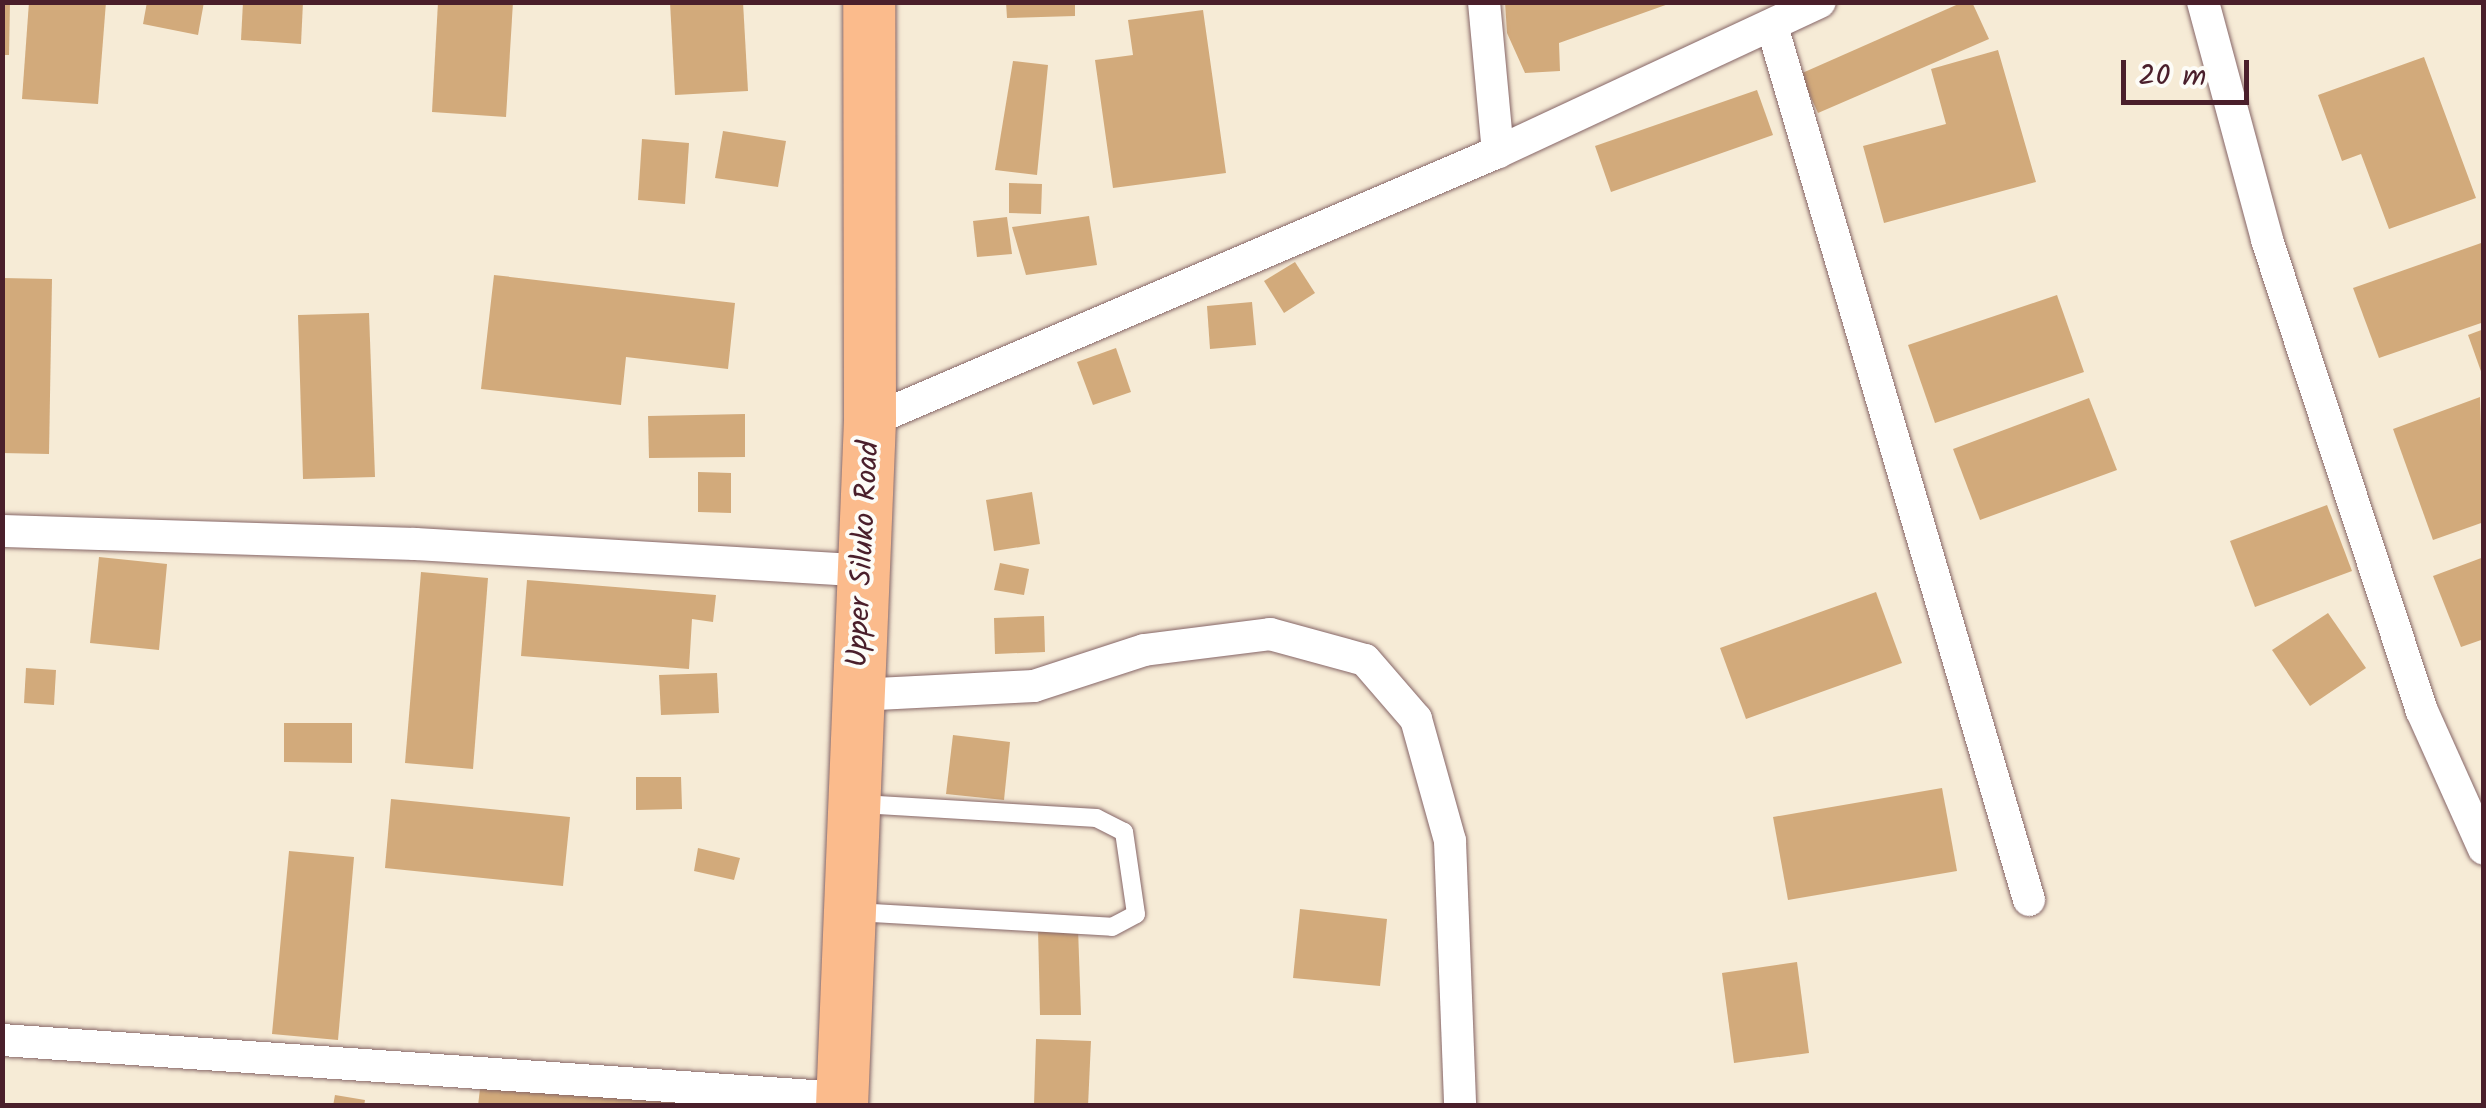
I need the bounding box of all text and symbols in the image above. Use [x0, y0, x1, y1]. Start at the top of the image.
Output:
scale bar [2126, 40, 2254, 102]
text: 20 m [2138, 53, 2206, 101]
street label: Upper Siluko Road [840, 440, 888, 668]

